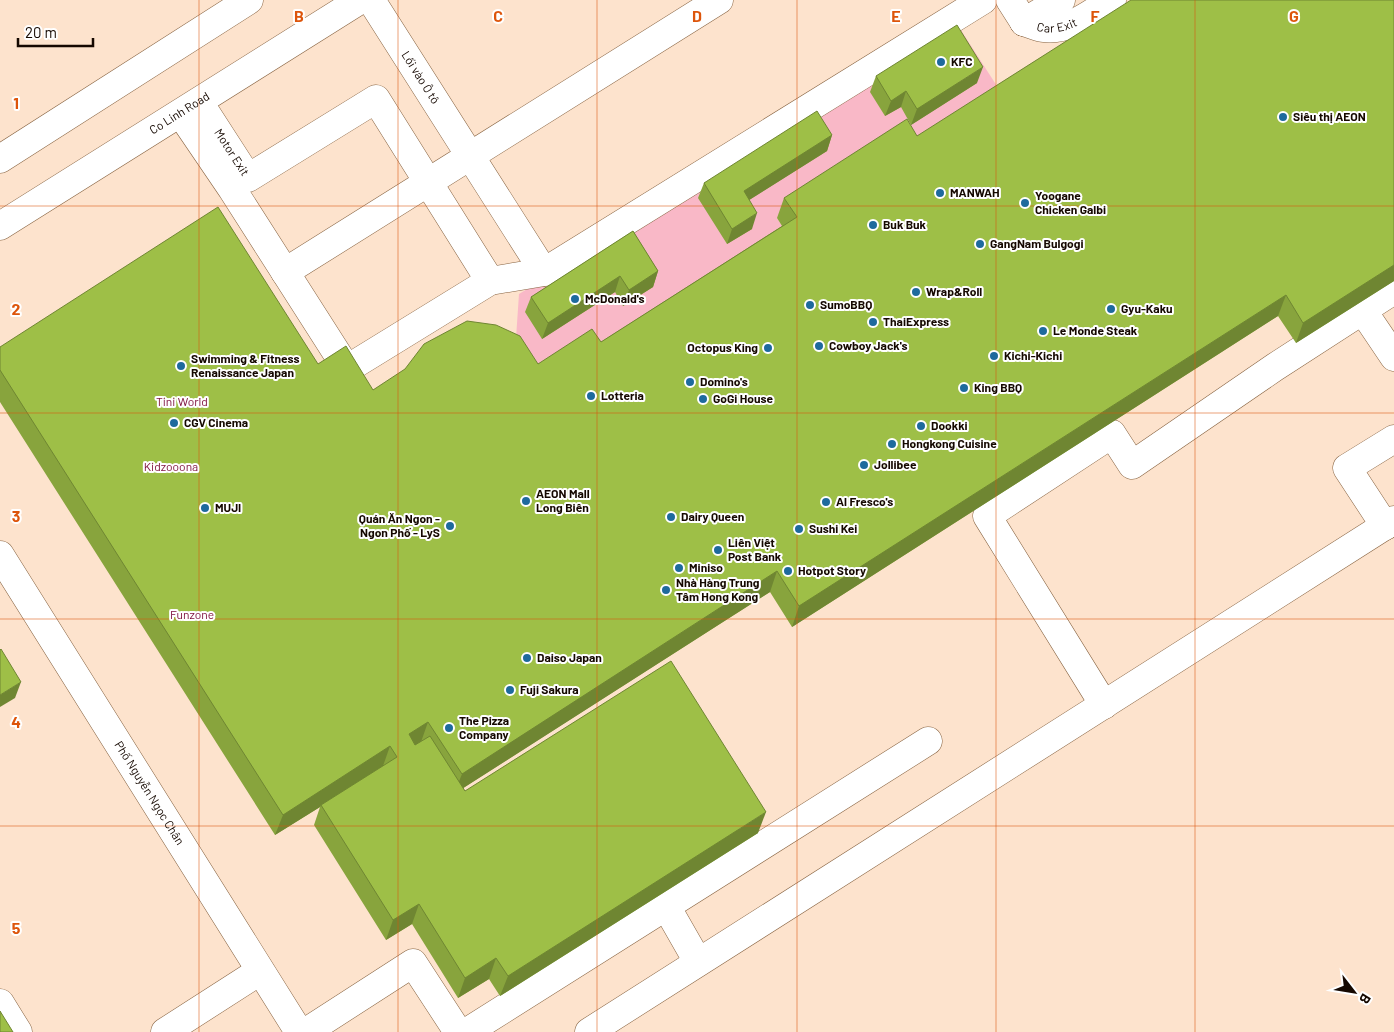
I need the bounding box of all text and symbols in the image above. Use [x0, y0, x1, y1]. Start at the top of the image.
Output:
text: B [294, 6, 304, 25]
text: C [493, 6, 503, 25]
text: D [692, 6, 702, 25]
text: E [891, 6, 901, 25]
text: F [1091, 6, 1100, 25]
text: G [1289, 6, 1299, 25]
scale bar [18, 15, 92, 47]
street label: Car Exit [1036, 15, 1079, 35]
text: 20 m [25, 23, 57, 41]
street label: Lối vào Ô tô [399, 48, 443, 106]
place label: KFC [951, 54, 973, 68]
marker: KFC [935, 56, 947, 68]
street label: Co Linh Road [146, 88, 212, 136]
text: 1 [13, 93, 19, 112]
place label: Siêu thị AEON [1293, 109, 1366, 123]
marker: Siêu thị AEON [1277, 111, 1289, 123]
street label: Motor Exit [212, 126, 253, 178]
place label: MANWAH [950, 185, 1000, 199]
marker: MANWAH [934, 187, 946, 199]
place label: Yoogane Chicken Galbi [1035, 188, 1106, 216]
marker: Yoogane Chicken Galbi [1019, 197, 1031, 209]
place label: Buk Buk [883, 217, 927, 231]
marker: Buk Buk [867, 219, 879, 231]
place label: GangNam Bulgogi [990, 236, 1084, 250]
marker: GangNam Bulgogi [974, 238, 986, 250]
place label: Wrap&Roll [926, 284, 982, 298]
marker: Wrap&Roll [910, 286, 922, 298]
place label: McDonald's [585, 291, 645, 305]
marker: McDonald's [569, 293, 581, 305]
place label: SumoBBQ [820, 297, 872, 311]
text: 2 [12, 299, 21, 318]
marker: SumoBBQ [804, 299, 816, 311]
place label: Gyu-Kaku [1121, 301, 1173, 315]
marker: Gyu-Kaku [1105, 303, 1117, 315]
place label: ThaiExpress [883, 314, 949, 328]
marker: ThaiExpress [867, 316, 879, 328]
place label: Le Monde Steak [1053, 323, 1138, 337]
marker: Le Monde Steak [1037, 325, 1049, 337]
place label: Cowboy Jack's [829, 338, 908, 352]
place label: Octopus King [687, 340, 758, 354]
marker: Cowboy Jack's [813, 340, 825, 352]
marker: Octopus King [762, 342, 774, 354]
place label: Kichi-Kichi [1004, 348, 1062, 362]
marker: Kichi-Kichi [988, 350, 1000, 362]
place label: Swimming & Fitness Renaissance Japan [191, 351, 300, 379]
marker: Swimming & Fitness Renaissance Japan [175, 360, 187, 372]
place label: Domino's [700, 374, 748, 388]
marker: Domino's [684, 376, 696, 388]
place label: King BBQ [974, 380, 1022, 394]
marker: King BBQ [958, 382, 970, 394]
place label: Lotteria [601, 388, 644, 402]
marker: Lotteria [585, 390, 597, 402]
place label: GoGi House [713, 391, 774, 405]
marker: GoGi House [697, 393, 709, 405]
park label: Tini World [156, 394, 208, 408]
place label: CGV Cinema [184, 415, 248, 429]
marker: CGV Cinema [168, 417, 180, 429]
place label: Dookki [931, 418, 968, 432]
marker: Dookki [915, 420, 927, 432]
place label: Hongkong Cuisine [902, 436, 997, 450]
marker: Hongkong Cuisine [886, 438, 898, 450]
place label: Jollibee [874, 457, 917, 471]
park label: Kidzooona [144, 459, 198, 473]
marker: Jollibee [858, 459, 870, 471]
place label: AEON Mall Long Biên [536, 486, 590, 514]
place label: Al Fresco's [836, 494, 893, 508]
marker: AEON Mall Long Biên [520, 495, 532, 507]
marker: Al Fresco's [820, 496, 832, 508]
place label: MUJI [215, 500, 241, 514]
marker: MUJI [199, 502, 211, 514]
text: 3 [12, 506, 20, 525]
place label: Dairy Queen [681, 509, 744, 523]
place label: Quán Ăn Ngon - Ngon Phố - LyS [359, 511, 440, 539]
marker: Dairy Queen [665, 511, 677, 523]
marker: Quán Ăn Ngon - Ngon Phố - LyS [444, 520, 456, 532]
place label: Sushi Kei [809, 521, 857, 535]
marker: Sushi Kei [793, 523, 805, 535]
place label: Liên Việt Post Bank [728, 535, 782, 563]
marker: Liên Việt Post Bank [712, 544, 724, 556]
place label: Miniso [689, 560, 723, 574]
marker: Miniso [673, 562, 685, 574]
place label: Hotpot Story [798, 563, 866, 577]
marker: Hotpot Story [782, 565, 794, 577]
place label: Nhà Hàng Trung Tâm Hong Kong [676, 575, 760, 603]
marker: Nhà Hàng Trung Tâm Hong Kong [660, 584, 672, 596]
park label: Funzone [170, 607, 214, 621]
place label: Daiso Japan [537, 650, 602, 664]
marker: Daiso Japan [521, 652, 533, 664]
place label: Fuji Sakura [520, 682, 579, 696]
marker: Fuji Sakura [504, 684, 516, 696]
text: 4 [11, 712, 21, 731]
place label: The Pizza Company [459, 713, 509, 741]
marker: The Pizza Company [443, 722, 455, 734]
street label: Phố Nguyễn Ngọc Chân [112, 738, 188, 847]
text: 5 [12, 918, 21, 937]
north arrow [1329, 967, 1379, 1017]
text: B [1356, 991, 1375, 1007]

